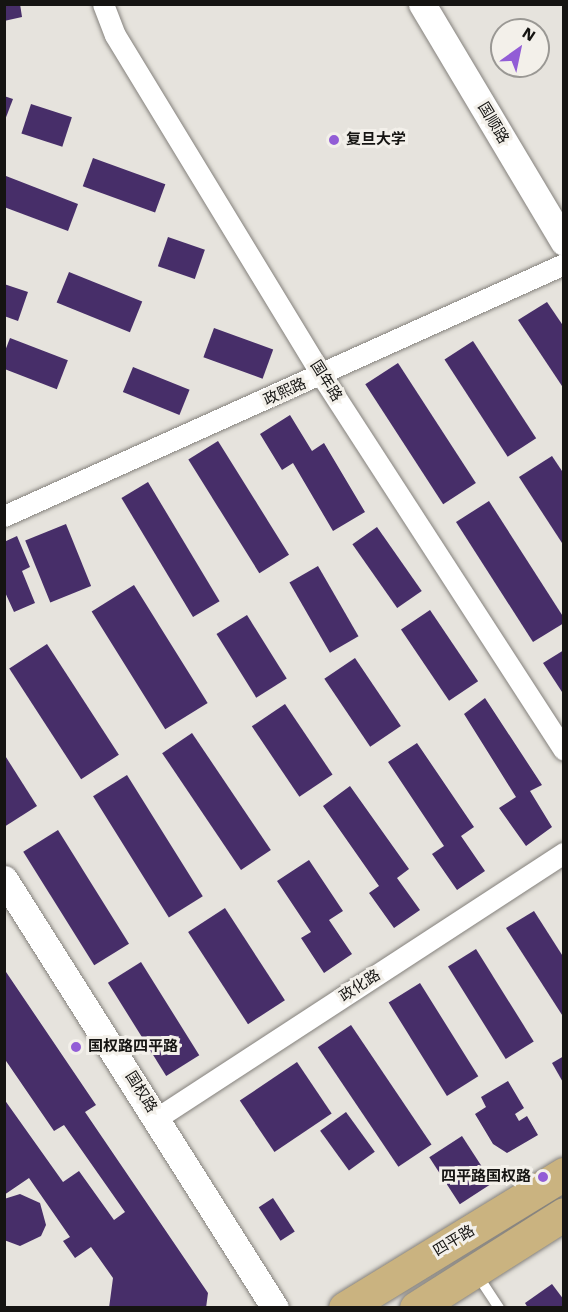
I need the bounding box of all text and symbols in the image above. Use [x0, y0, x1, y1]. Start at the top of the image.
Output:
north arrow [490, 18, 550, 78]
text: N [519, 23, 539, 45]
street label: 国顺路 [474, 99, 512, 147]
place label: 复旦大学 [346, 131, 406, 149]
marker: 复旦大学 [327, 133, 341, 147]
street label: 国年路 [306, 357, 346, 405]
street label: 政熙路 [261, 375, 309, 409]
street label: 政化路 [336, 966, 384, 1006]
place label: 国权路四平路 [88, 1038, 178, 1056]
marker: 国权路四平路 [69, 1040, 83, 1054]
street label: 国权路 [121, 1068, 161, 1116]
place label: 四平路国权路 [441, 1168, 531, 1186]
marker: 四平路国权路 [536, 1170, 550, 1184]
street label: 四平路 [430, 1222, 478, 1260]

